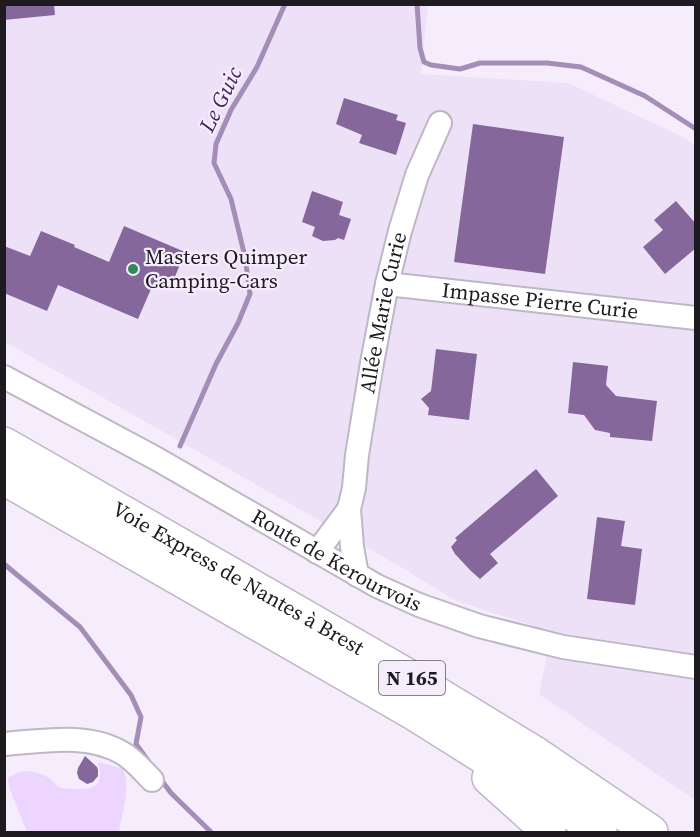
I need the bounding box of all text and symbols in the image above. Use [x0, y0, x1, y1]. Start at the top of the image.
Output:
water label: Le Guic [191, 61, 249, 138]
street label: Allée Marie Curie [352, 229, 413, 395]
place label: Masters Quimper Camping-Cars [145, 242, 307, 295]
marker: Masters Quimper Camping-Cars [126, 262, 140, 276]
street label: Impasse Pierre Curie [441, 275, 640, 326]
street label: Voie Express de Nantes à Brest [107, 494, 370, 662]
street label: Route de Kerourvois [247, 502, 426, 618]
road number: N 165 [379, 661, 445, 695]

